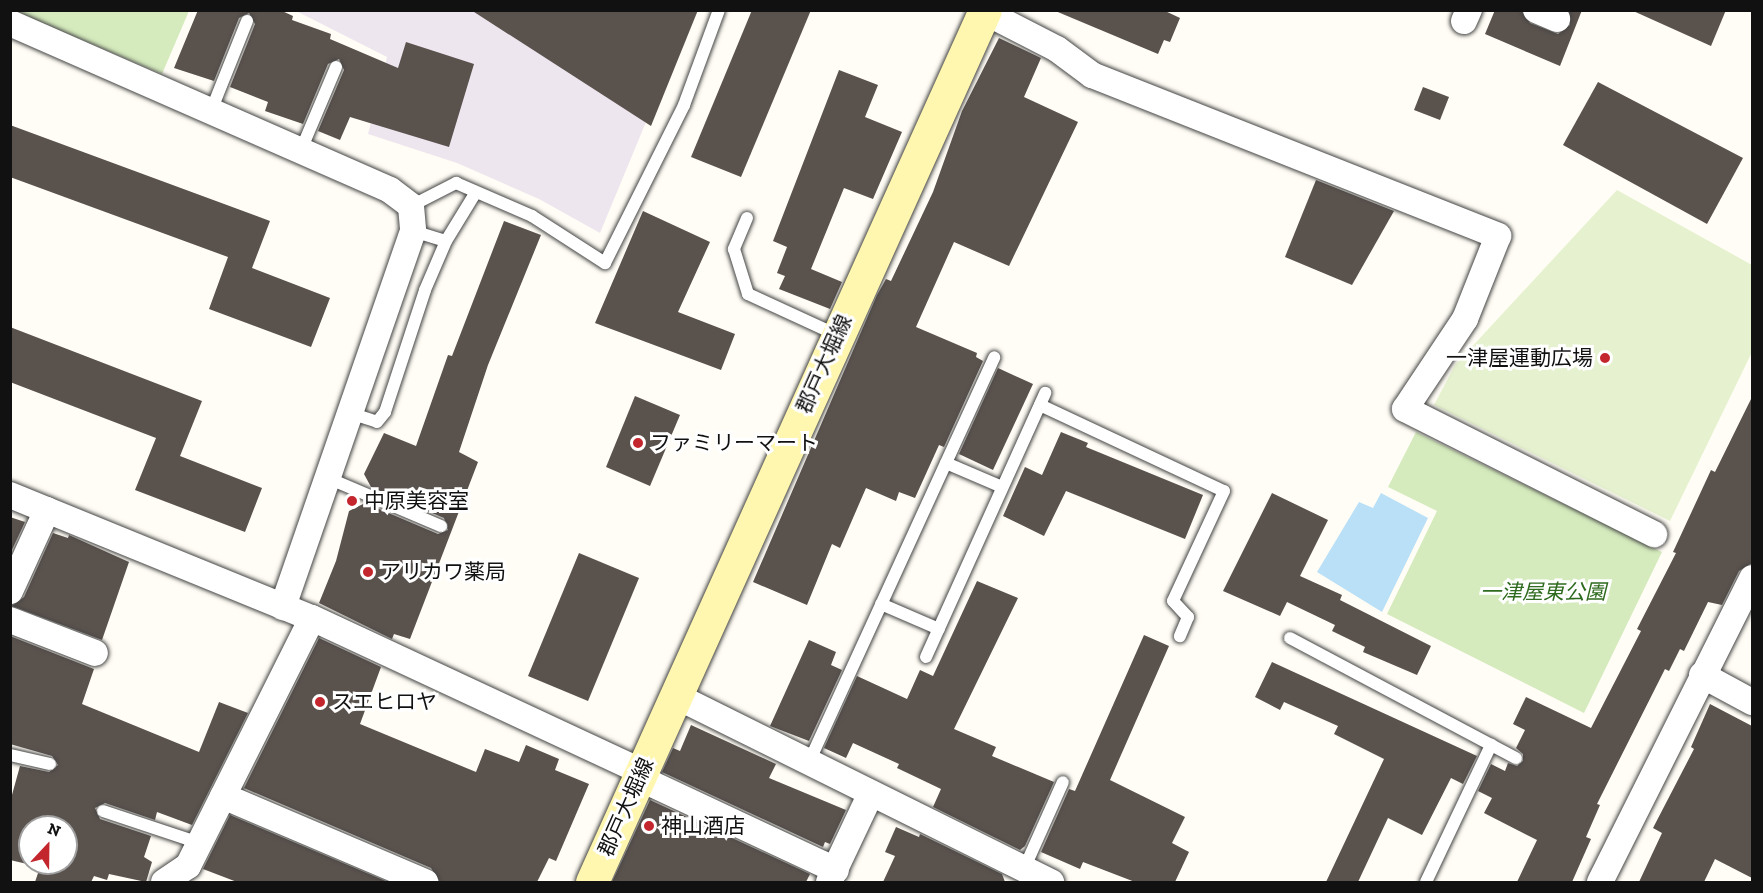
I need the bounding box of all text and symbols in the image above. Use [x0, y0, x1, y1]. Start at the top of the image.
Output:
street label: 郡戸大堀線 [791, 311, 857, 417]
place label: 一津屋運動広場 [1446, 345, 1593, 371]
marker: 一津屋運動広場 [1598, 351, 1612, 365]
place label: ファミリーマート [650, 430, 818, 456]
marker: ファミリーマート [631, 436, 645, 450]
place label: 中原美容室 [364, 488, 469, 514]
marker: 中原美容室 [345, 494, 359, 508]
place label: アリカワ薬局 [380, 559, 506, 585]
marker: アリカワ薬局 [361, 565, 375, 579]
park label: 一津屋東公園 [1480, 579, 1606, 605]
place label: スエヒロヤ [332, 689, 437, 715]
marker: スエヒロヤ [313, 695, 327, 709]
street label: 郡戸大堀線 [593, 754, 659, 860]
place label: 神山酒店 [661, 813, 745, 839]
north arrow [18, 815, 78, 875]
text: N [45, 819, 63, 841]
marker: 神山酒店 [642, 819, 656, 833]

